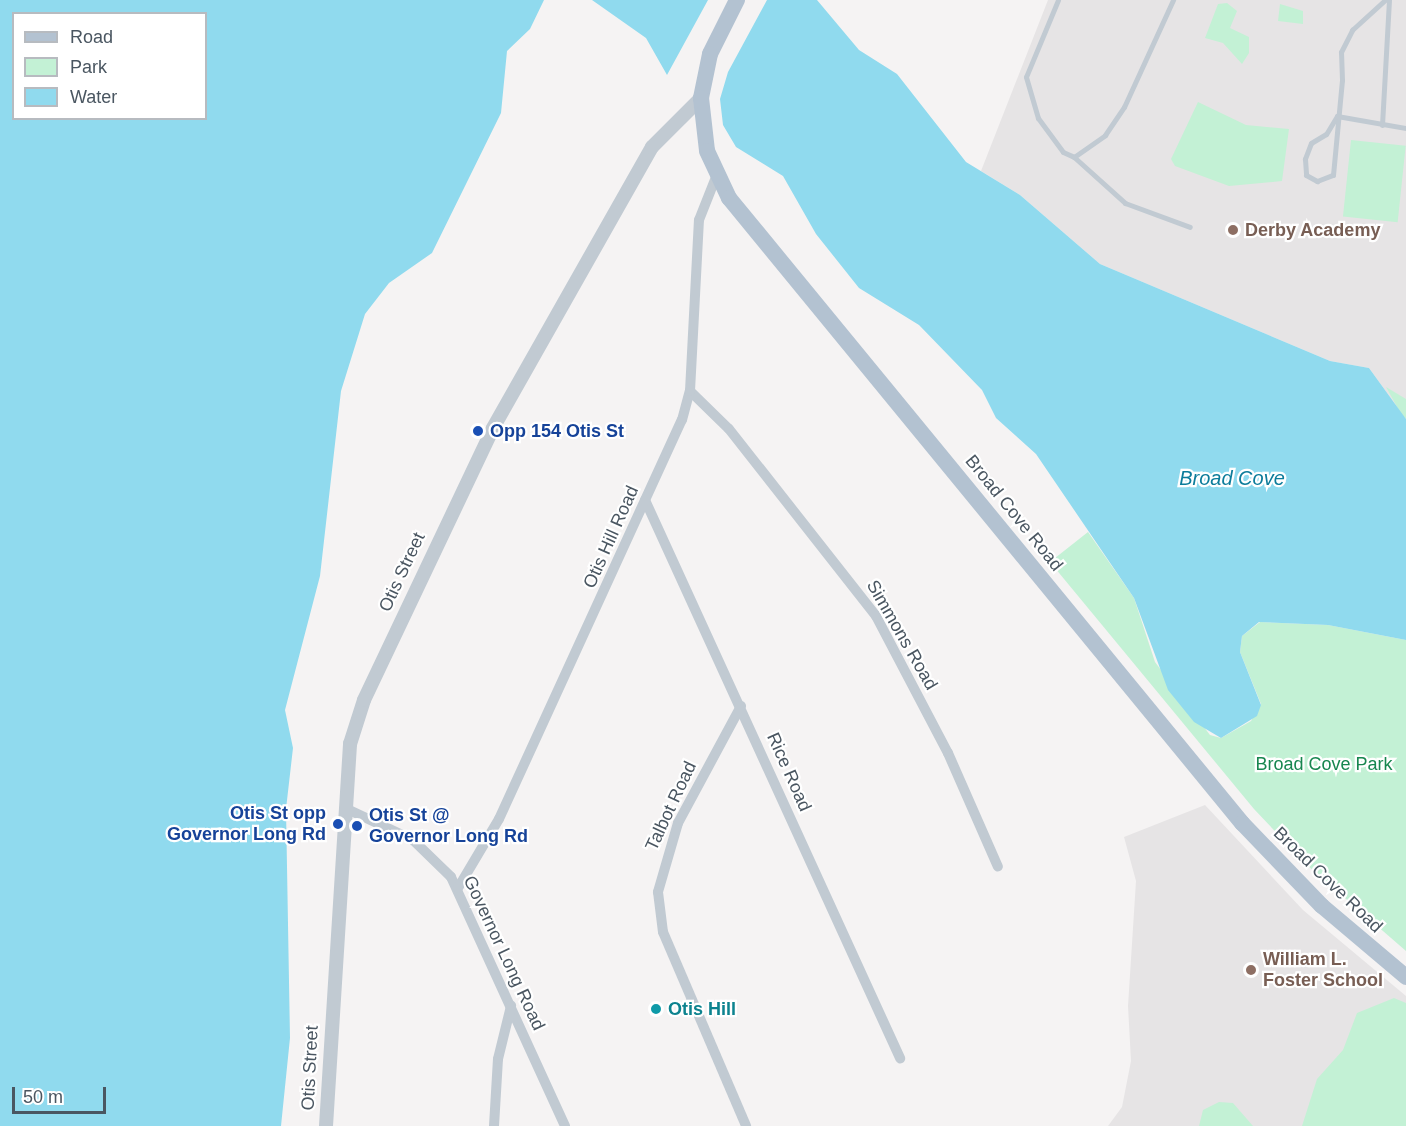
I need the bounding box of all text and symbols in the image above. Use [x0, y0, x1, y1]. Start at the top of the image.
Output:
legend [12, 12, 207, 120]
text: Road [70, 27, 113, 47]
text: Park [70, 57, 107, 77]
text: Water [70, 87, 117, 107]
place label: Derby Academy [1245, 219, 1381, 241]
marker: Derby Academy [1226, 223, 1240, 237]
place label: Opp 154 Otis St [490, 420, 624, 442]
marker: Opp 154 Otis St [471, 424, 485, 438]
street label: Broad Cove Road [961, 451, 1067, 575]
water label: Broad Cove [1179, 466, 1285, 490]
street label: Otis Hill Road [579, 482, 643, 592]
street label: Otis Street [374, 529, 430, 615]
street label: Simmons Road [862, 576, 942, 694]
street label: Rice Road [762, 729, 816, 815]
park label: Broad Cove Park [1255, 753, 1393, 775]
street label: Talbot Road [641, 758, 701, 854]
place label: Otis St opp Governor Long Rd [167, 803, 326, 846]
place label: Otis St @ Governor Long Rd [369, 805, 528, 848]
marker: Otis St opp Governor Long Rd [331, 817, 345, 831]
marker: Otis St @ Governor Long Rd [350, 819, 364, 833]
street label: Broad Cove Road [1269, 823, 1387, 937]
street label: Governor Long Road [459, 872, 549, 1034]
place label: William L. Foster School [1263, 949, 1383, 992]
marker: William L. Foster School [1244, 963, 1258, 977]
place label: Otis Hill [668, 998, 736, 1020]
marker: Otis Hill [649, 1002, 663, 1016]
street label: Otis Street [297, 1025, 323, 1111]
scale bar [15, 1075, 110, 1113]
text: 50 m [23, 1087, 63, 1107]

